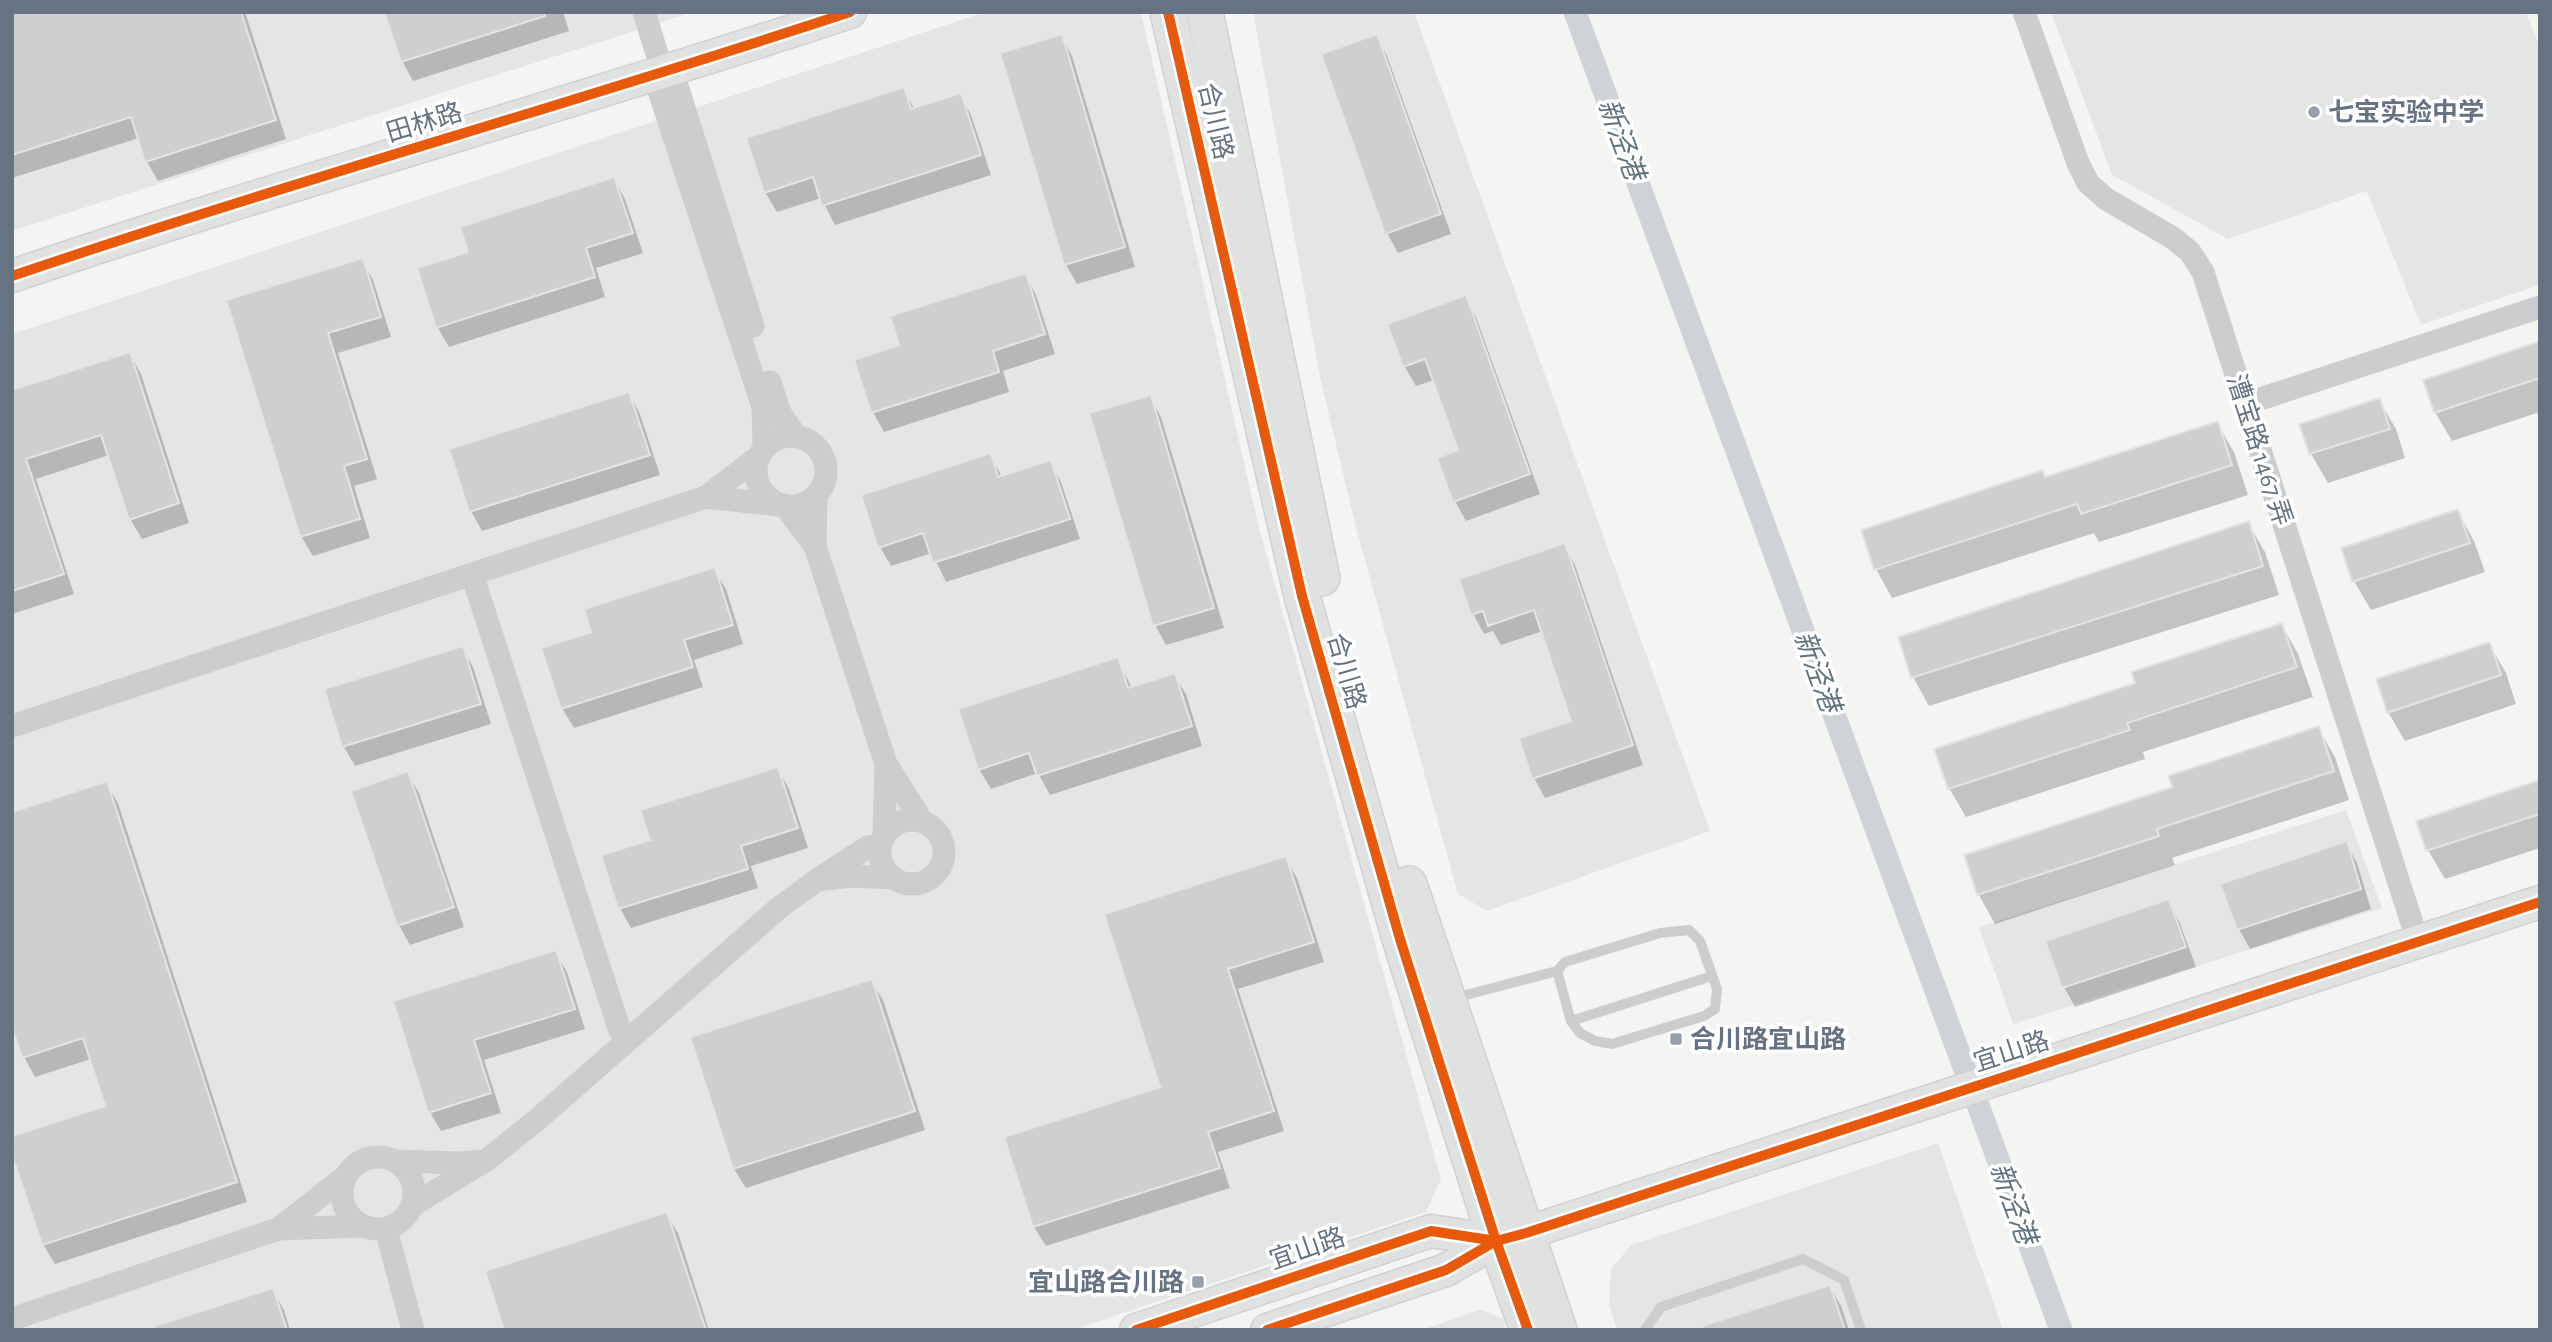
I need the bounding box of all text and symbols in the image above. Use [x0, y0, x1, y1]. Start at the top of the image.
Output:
street label: 合川路 [1194, 80, 1237, 162]
water label: 新泾港 [1593, 95, 1651, 188]
street label: 田林路 [383, 98, 465, 147]
place label: 七宝实验中学 [2328, 98, 2484, 126]
marker: 七宝实验中学 [2306, 104, 2322, 120]
street label: 漕宝路 1467 弄 [2222, 371, 2298, 529]
water label: 新泾港 [1789, 627, 1847, 720]
street label: 合川路 [1323, 630, 1370, 712]
place label: 合川路宜山路 [1690, 1025, 1846, 1053]
street label: 宜山路 [1970, 1027, 2052, 1076]
marker: 合川路宜山路 [1668, 1031, 1684, 1047]
water label: 新泾港 [1985, 1159, 2043, 1252]
street label: 宜山路 [1266, 1223, 1348, 1274]
place label: 宜山路合川路 [1028, 1268, 1184, 1296]
marker: 宜山路合川路 [1190, 1274, 1206, 1290]

